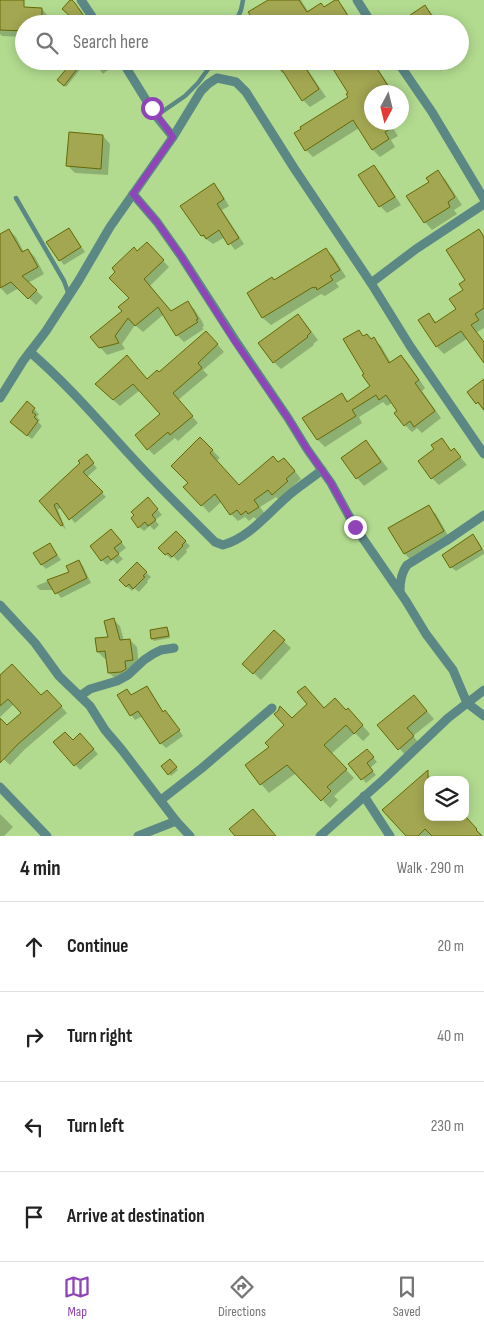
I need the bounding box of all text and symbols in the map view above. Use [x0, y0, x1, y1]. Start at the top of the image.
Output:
search box [15, 15, 469, 70]
icon: search [33, 29, 61, 57]
text: Search here [73, 31, 149, 54]
north arrow [364, 85, 409, 130]
route start [141, 97, 164, 120]
route end [344, 516, 367, 539]
map controls [424, 776, 469, 821]
button: layers [424, 776, 469, 821]
text: 4 min [20, 856, 61, 881]
text: Walk · 290 m [397, 859, 464, 878]
icon: ahead [20, 933, 48, 961]
text: Continue [67, 935, 128, 958]
text: 20 m [437, 937, 464, 956]
icon: right [20, 1023, 48, 1051]
text: Turn right [67, 1025, 132, 1048]
text: 40 m [437, 1027, 464, 1046]
icon: left [20, 1113, 48, 1141]
text: Turn left [67, 1115, 124, 1138]
text: 230 m [431, 1117, 464, 1136]
icon: arrive [20, 1203, 48, 1231]
text: Arrive at destination [67, 1205, 205, 1228]
tab: Map [63, 1273, 91, 1320]
tab: Directions [218, 1273, 266, 1320]
tab: Saved [393, 1273, 421, 1320]

